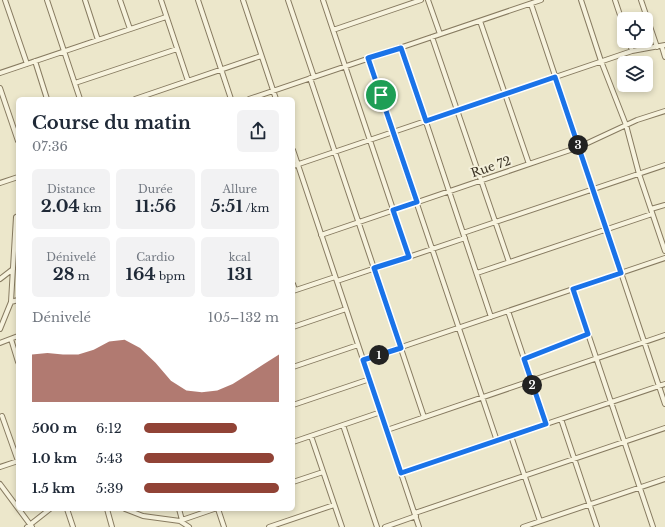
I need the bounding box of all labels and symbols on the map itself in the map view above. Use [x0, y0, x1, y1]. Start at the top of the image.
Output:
pin [364, 78, 398, 112]
pin: 3 [568, 135, 588, 155]
street label: Rue 72 [469, 153, 513, 180]
pin: 1 [369, 345, 389, 365]
pin: 2 [522, 375, 542, 395]

